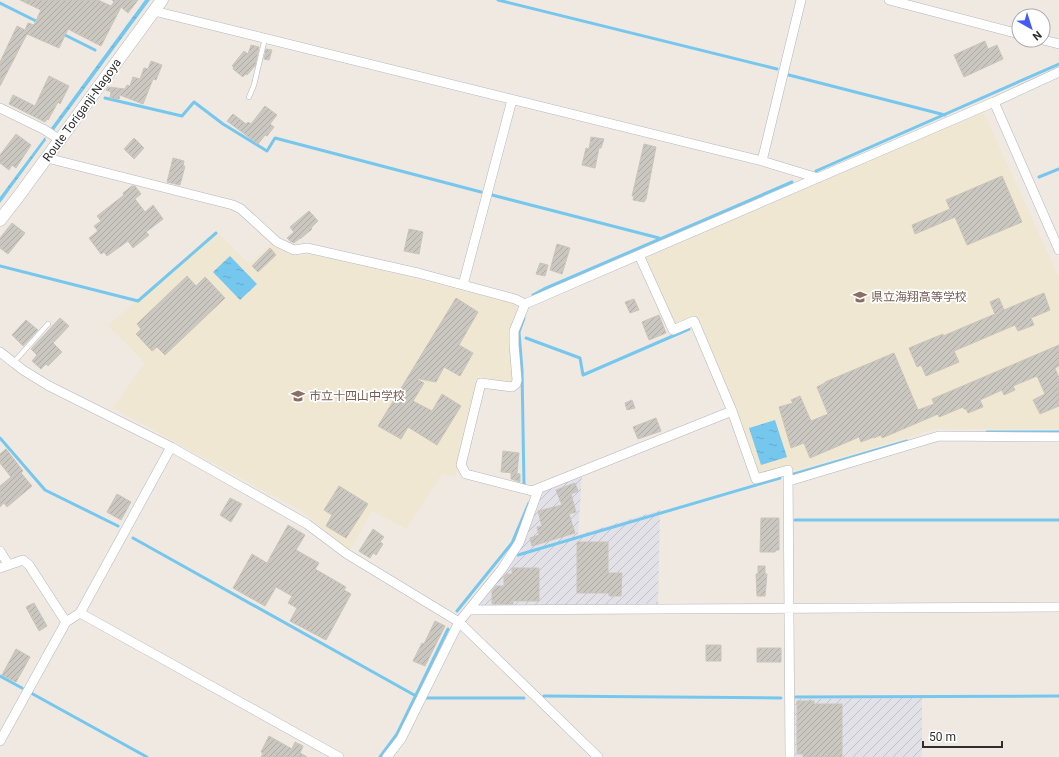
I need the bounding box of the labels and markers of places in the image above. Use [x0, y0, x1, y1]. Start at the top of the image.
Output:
school or university icon: 県立海翔高等学校 [852, 289, 868, 305]
place label: 県立海翔高等学校 [871, 290, 967, 304]
school or university icon: 市立十四山中学校 [290, 388, 306, 404]
place label: 市立十四山中学校 [309, 389, 405, 403]

